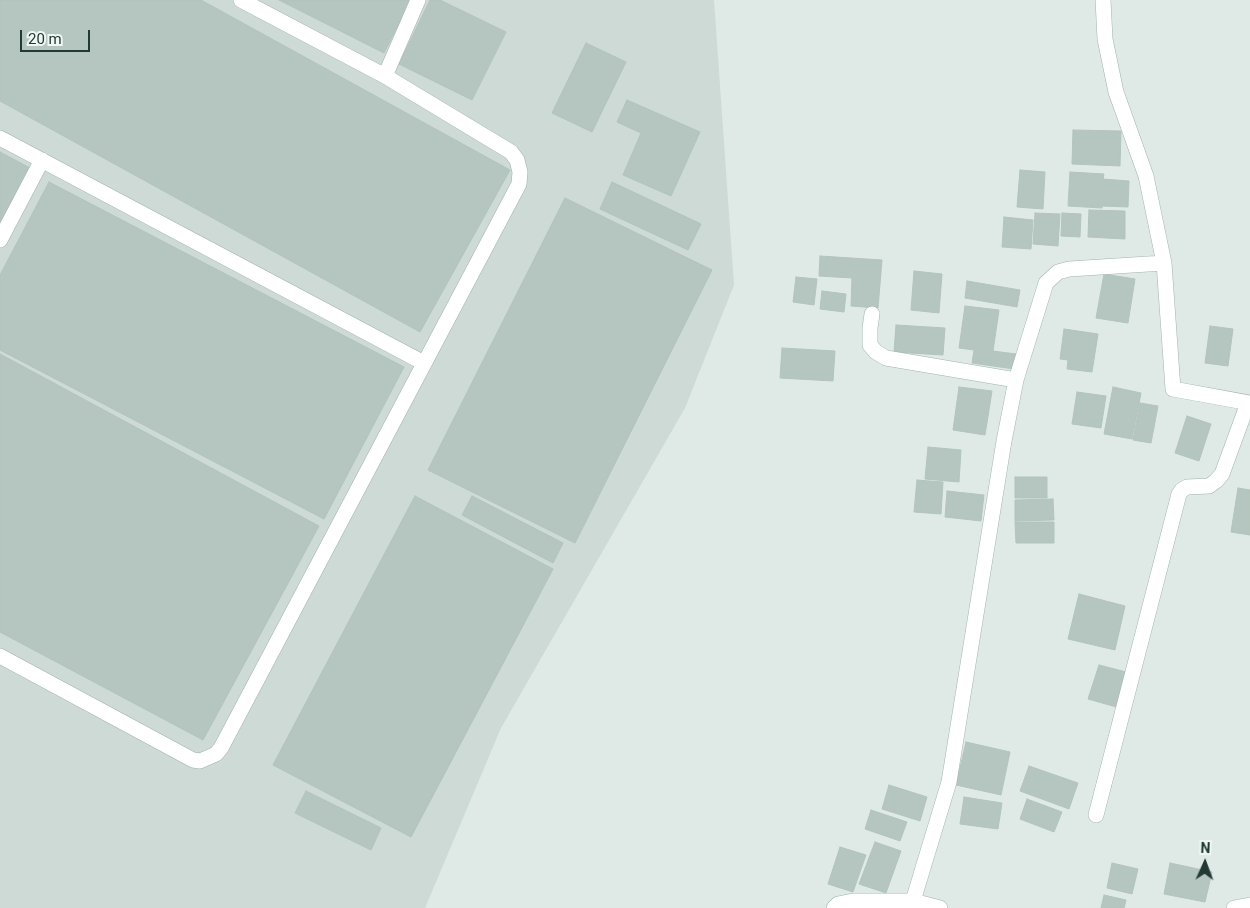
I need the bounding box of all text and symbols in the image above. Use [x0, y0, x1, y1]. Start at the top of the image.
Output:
scale bar [22, 20, 92, 52]
text: 20 m [28, 30, 62, 48]
north arrow [1180, 838, 1230, 888]
text: N [1200, 840, 1211, 856]

